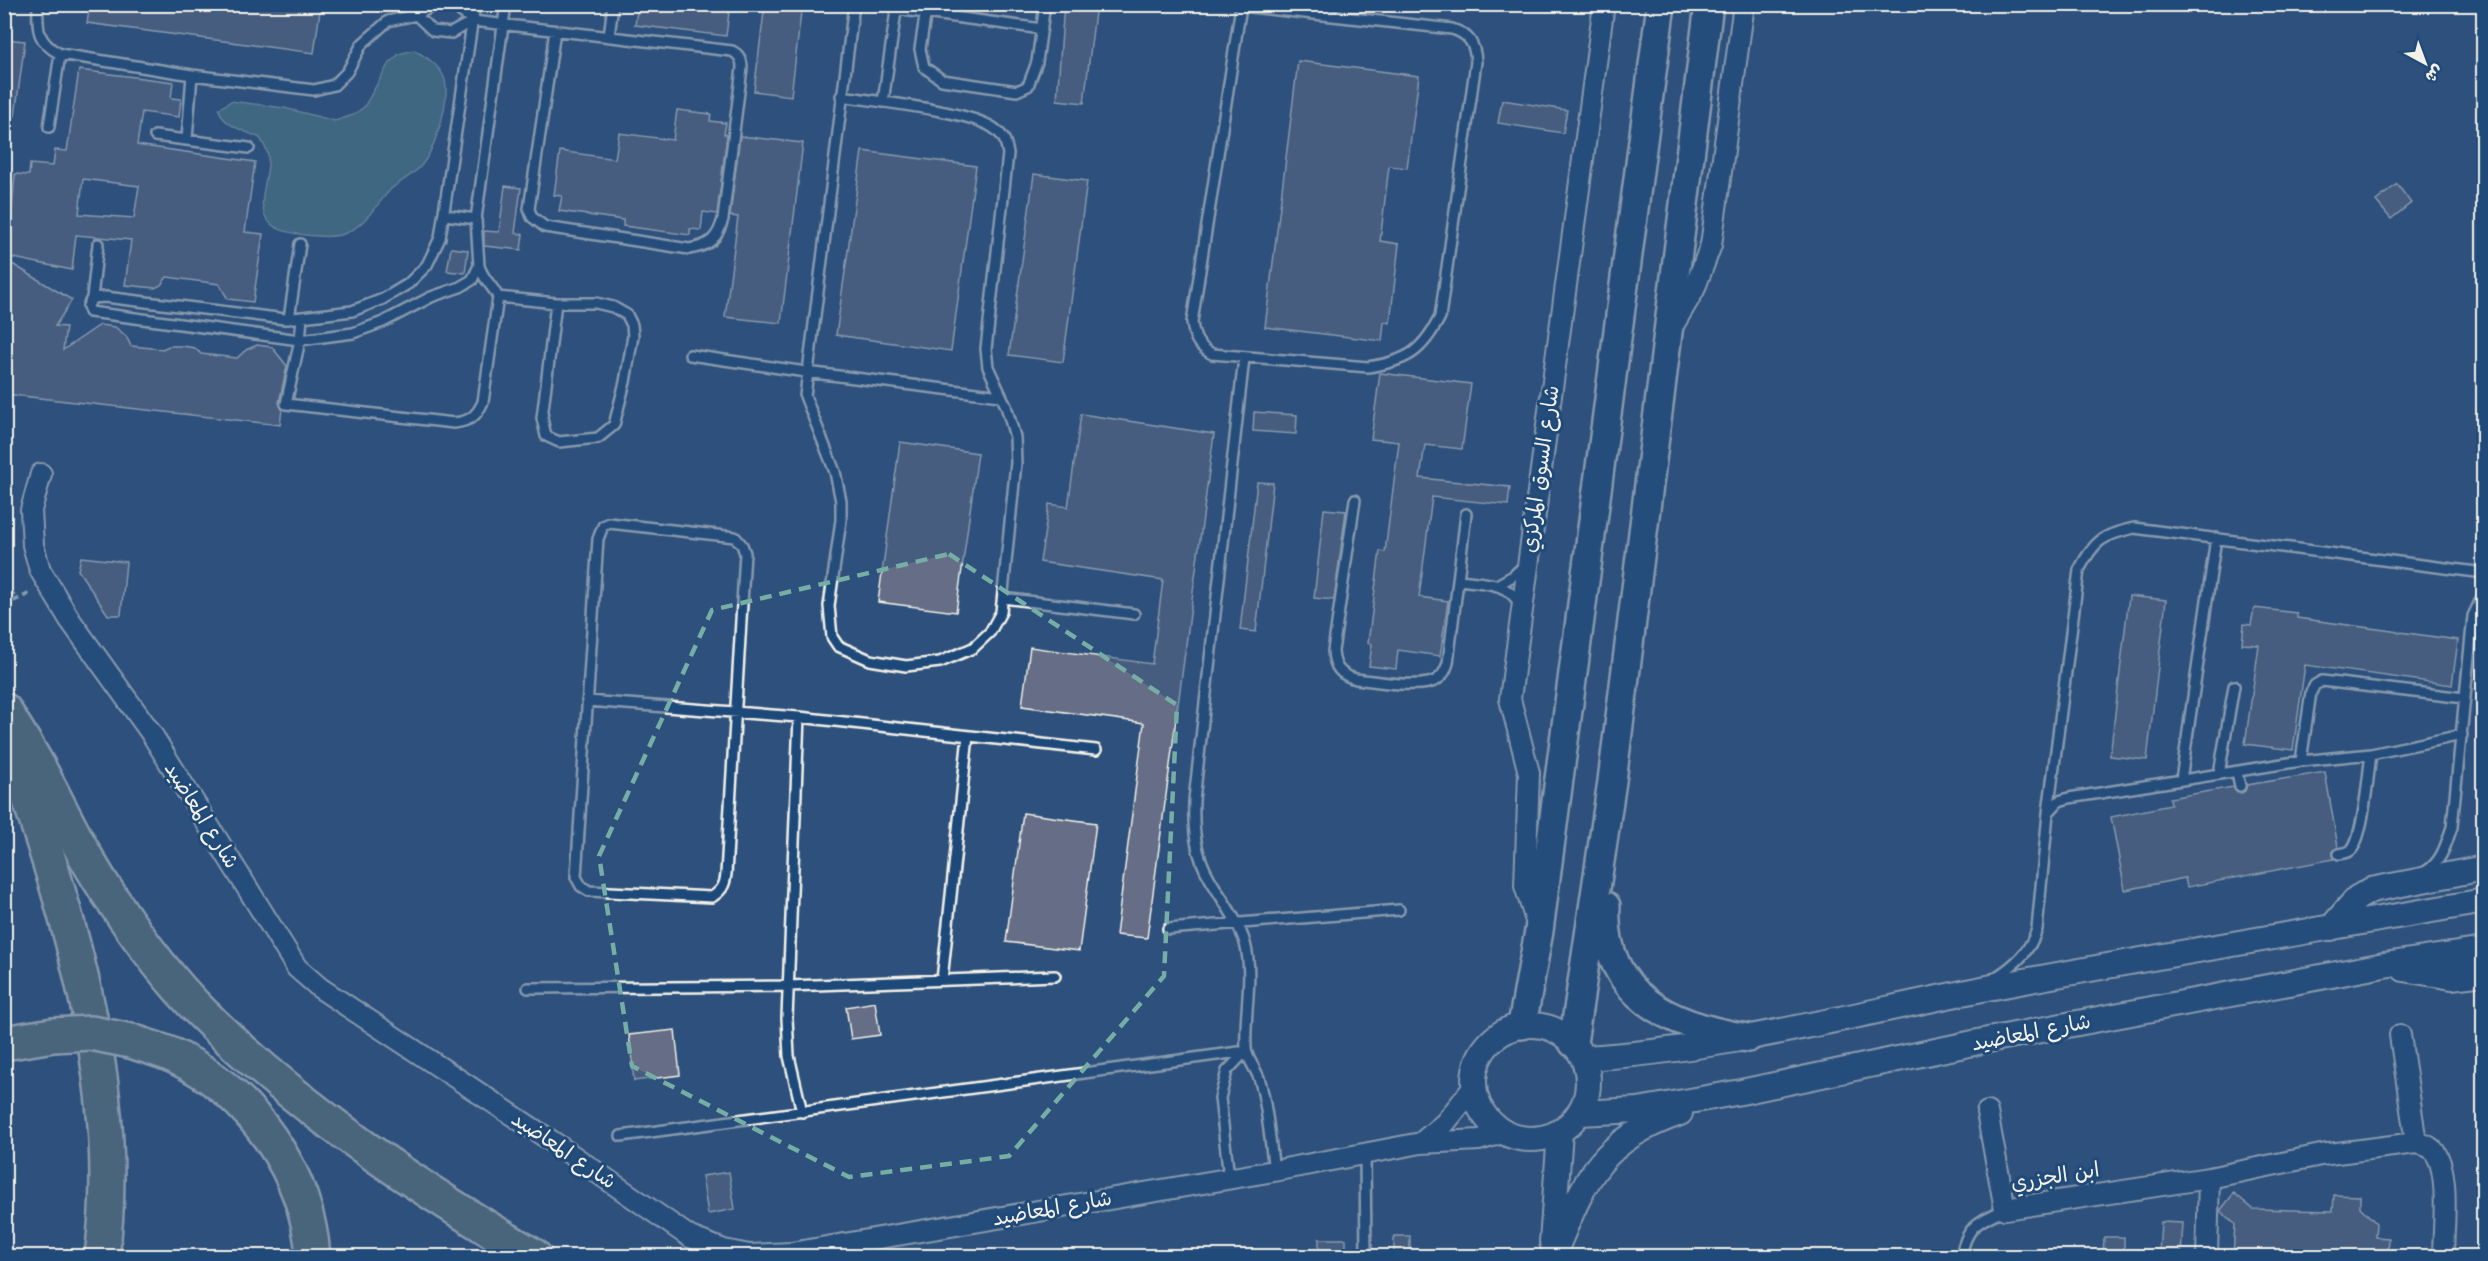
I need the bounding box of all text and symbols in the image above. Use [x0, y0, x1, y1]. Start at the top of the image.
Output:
north arrow [2395, 33, 2455, 93]
text: ش [2421, 60, 2450, 90]
street label: شارع السوق المركزي [1510, 383, 1567, 555]
street label: شارع المعاضيد [157, 754, 249, 874]
street label: شارع المعاضيد [1968, 1003, 2093, 1058]
street label: شارع المعاضيد [506, 1101, 624, 1196]
street label: ابن الجزري [2008, 1151, 2102, 1198]
street label: شارع المعاضيد [989, 1180, 1114, 1233]

